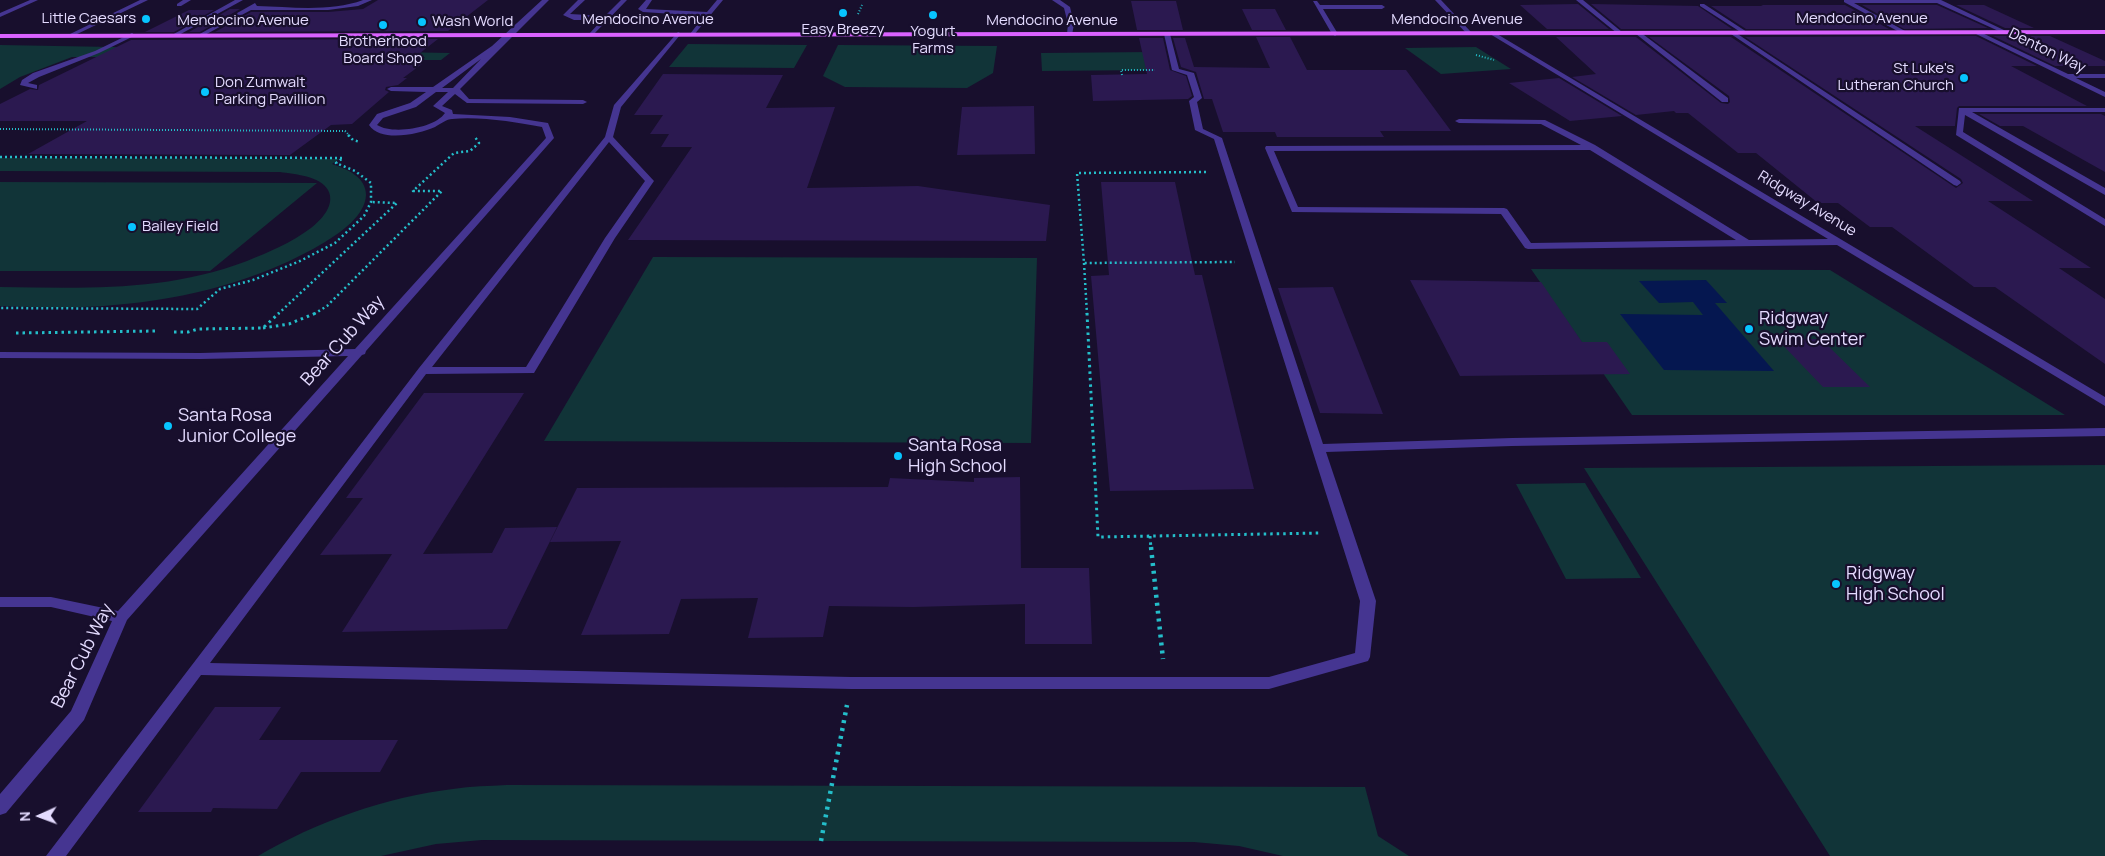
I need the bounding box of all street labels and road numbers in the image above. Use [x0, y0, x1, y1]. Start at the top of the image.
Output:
street label: Mendocino Avenue [1796, 10, 1928, 28]
street label: Mendocino Avenue [582, 11, 714, 29]
street label: Mendocino Avenue [1391, 11, 1523, 29]
street label: Mendocino Avenue [177, 12, 309, 30]
street label: Mendocino Avenue [986, 12, 1118, 30]
street label: Denton Way [2006, 25, 2088, 77]
street label: Ridgway Avenue [1754, 167, 1860, 241]
street label: Bear Cub Way [297, 291, 389, 391]
street label: Bear Cub Way [47, 600, 119, 712]

